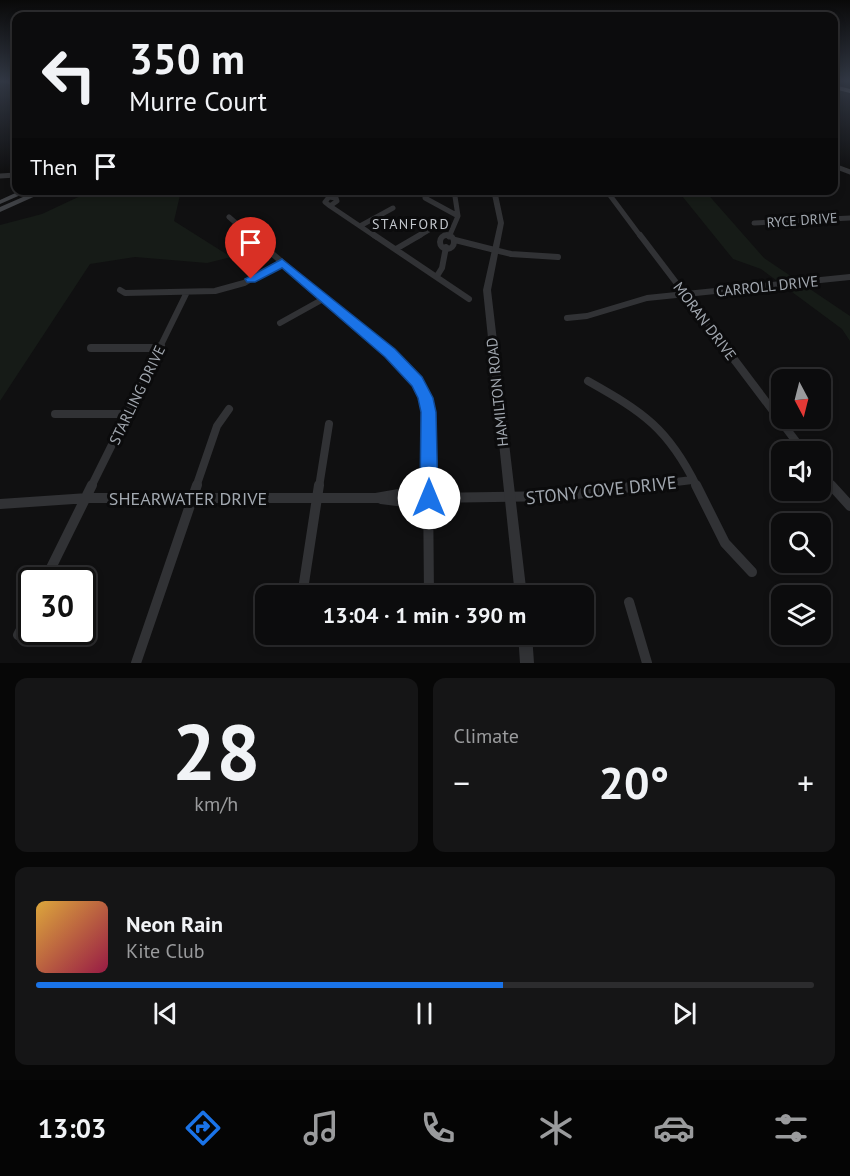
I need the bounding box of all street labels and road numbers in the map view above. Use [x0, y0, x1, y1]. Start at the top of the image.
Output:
street label: RYCE DRIVE [766, 209, 838, 231]
street label: CARROLL DRIVE [715, 271, 819, 301]
street label: MORAN DRIVE [669, 278, 741, 364]
street label: HAMILTON ROAD [482, 336, 512, 448]
street label: STARLING DRIVE [105, 342, 169, 448]
street label: STONY COVE DRIVE [524, 471, 678, 509]
street label: SHEARWATER DRIVE [109, 487, 267, 510]

